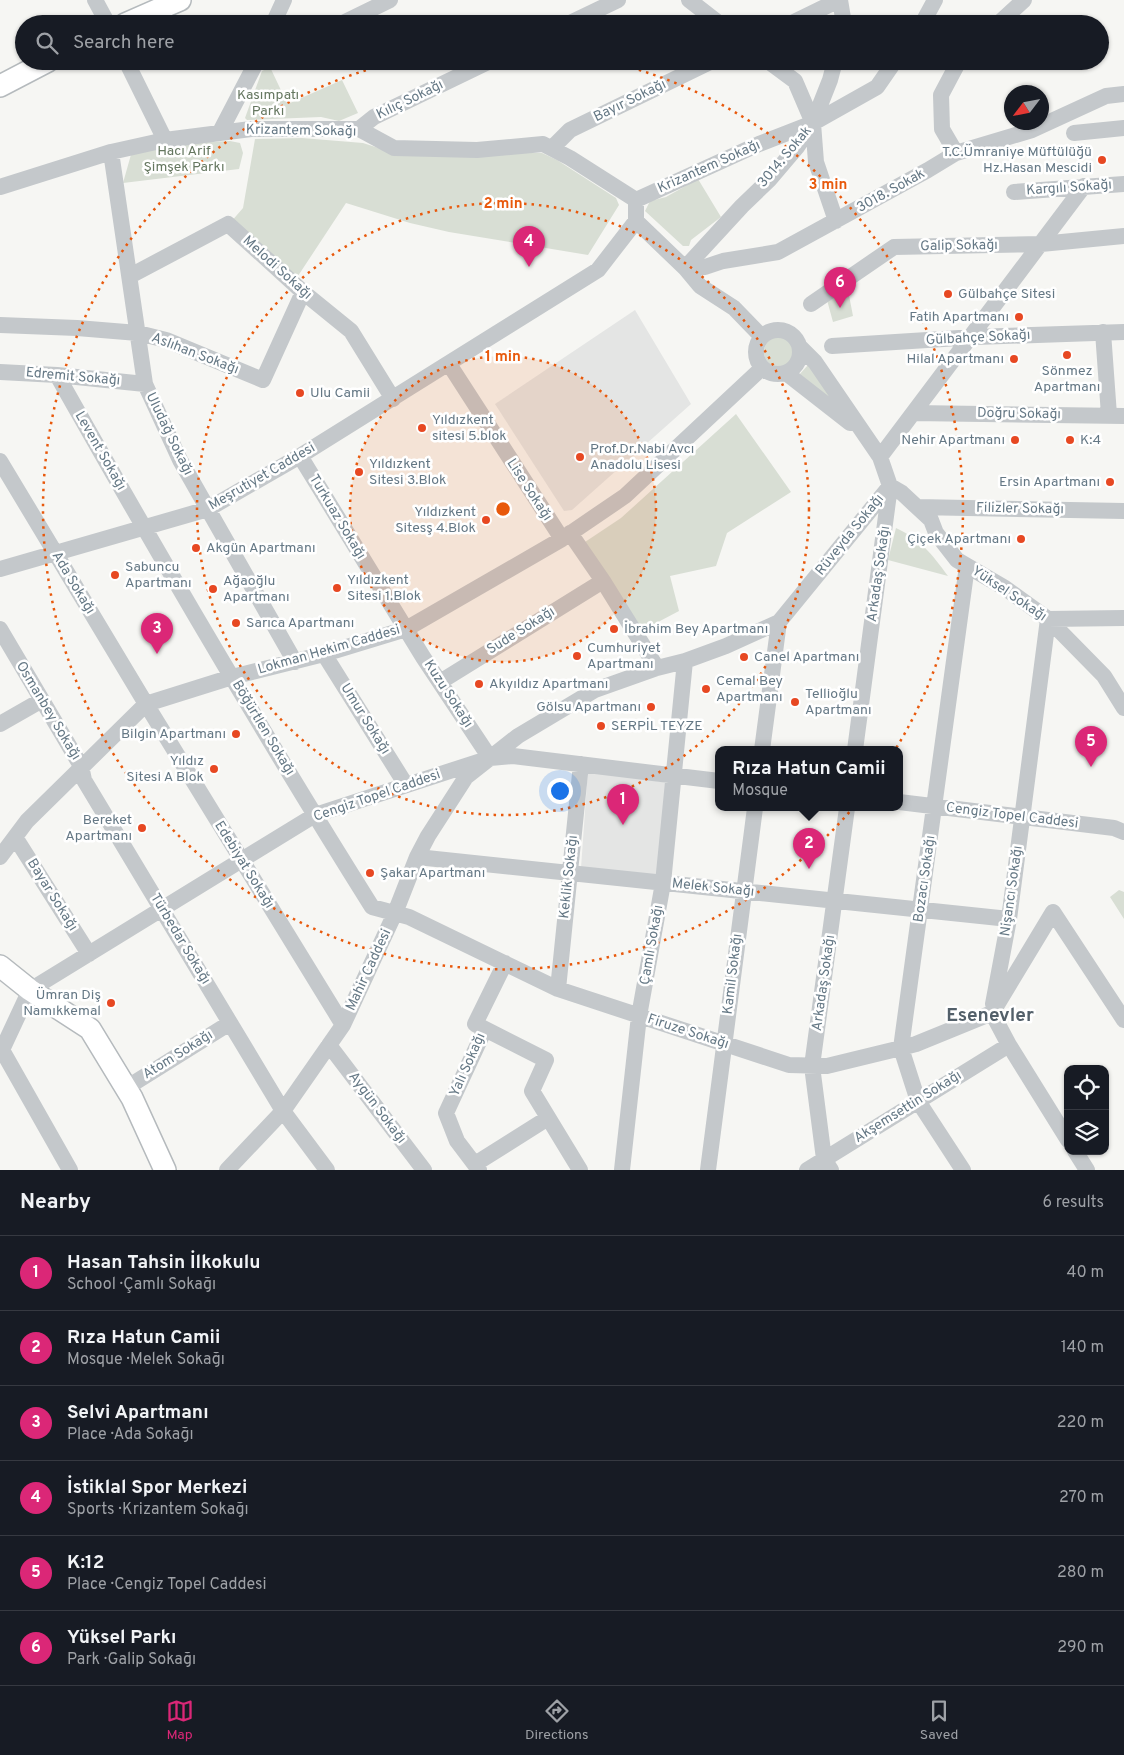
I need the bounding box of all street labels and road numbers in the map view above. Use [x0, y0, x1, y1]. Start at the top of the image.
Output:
street label: Kılıç Sokağı [374, 76, 446, 124]
street label: Bayır Sokağı [591, 76, 669, 126]
street label: Krizantem Sokağı [246, 122, 356, 140]
street label: 3014. Sokak [754, 123, 816, 191]
street label: Krizantem Sokağı [655, 137, 763, 197]
street label: 3018. Sokak [854, 165, 928, 217]
street label: Kargılı Sokağı [1026, 177, 1112, 199]
street label: Melodi Sokağı [239, 232, 315, 304]
street label: Galip Sokağı [920, 237, 998, 255]
street label: Gülbahçe Sokağı [925, 327, 1031, 349]
street label: Aslıhan Sokağı [149, 330, 241, 378]
street label: Edremit Sokağı [25, 364, 121, 390]
street label: Uludağ Sokağı [142, 390, 196, 478]
street label: Doğru Sokağı [977, 405, 1061, 423]
street label: Levent Sokağı [71, 409, 129, 493]
street label: Meşrutiyet Caddesi [206, 440, 318, 514]
street label: Lise Sokağı [503, 456, 555, 524]
street label: Turkuaz Sokağı [305, 471, 369, 563]
street label: Rüveyda Sokağı [812, 491, 888, 579]
street label: Filizler Sokağı [976, 500, 1064, 518]
street label: Arkadaş Sokağı [864, 525, 894, 623]
street label: Ada Sokağı [48, 549, 98, 617]
street label: Yüksel Sokağı [968, 563, 1050, 625]
street label: Sude Sokağı [484, 603, 558, 659]
street label: Lokman Hekim Caddesi [256, 622, 402, 678]
street label: Kuzu Sokağı [420, 657, 476, 731]
street label: Osmanbey Sokağı [12, 659, 84, 763]
street label: Böğürtlen Sokağı [228, 677, 298, 779]
street label: Umur Sokağı [336, 680, 394, 758]
street label: Cengiz Topel Caddesi [311, 766, 443, 826]
street label: Cengiz Topel Caddesi [945, 799, 1079, 833]
street label: Edebiyat Sokağı [210, 818, 278, 912]
street label: Keklik Sokağı [556, 834, 582, 920]
street label: Bozacı Sokağı [910, 834, 940, 924]
street label: Nişancı Sokağı [997, 844, 1027, 938]
street label: Bayar Sokağı [23, 856, 81, 934]
street label: Melek Sokağı [671, 875, 755, 901]
street label: Türbedar Sokağı [146, 890, 214, 988]
street label: Çamlı Sokağı [637, 904, 667, 986]
street label: Mahir Caddesi [343, 926, 395, 1014]
street label: Kamil Sokağı [720, 933, 746, 1015]
street label: Arkadaş Sokağı [809, 934, 839, 1032]
street label: Firuze Sokağı [645, 1011, 731, 1053]
street label: Atom Sokağı [140, 1027, 216, 1083]
street label: Yalı Sokağı [446, 1030, 490, 1100]
street label: Akşemsettin Sokağı [851, 1067, 965, 1147]
street label: Aygün Sokağı [345, 1069, 409, 1147]

